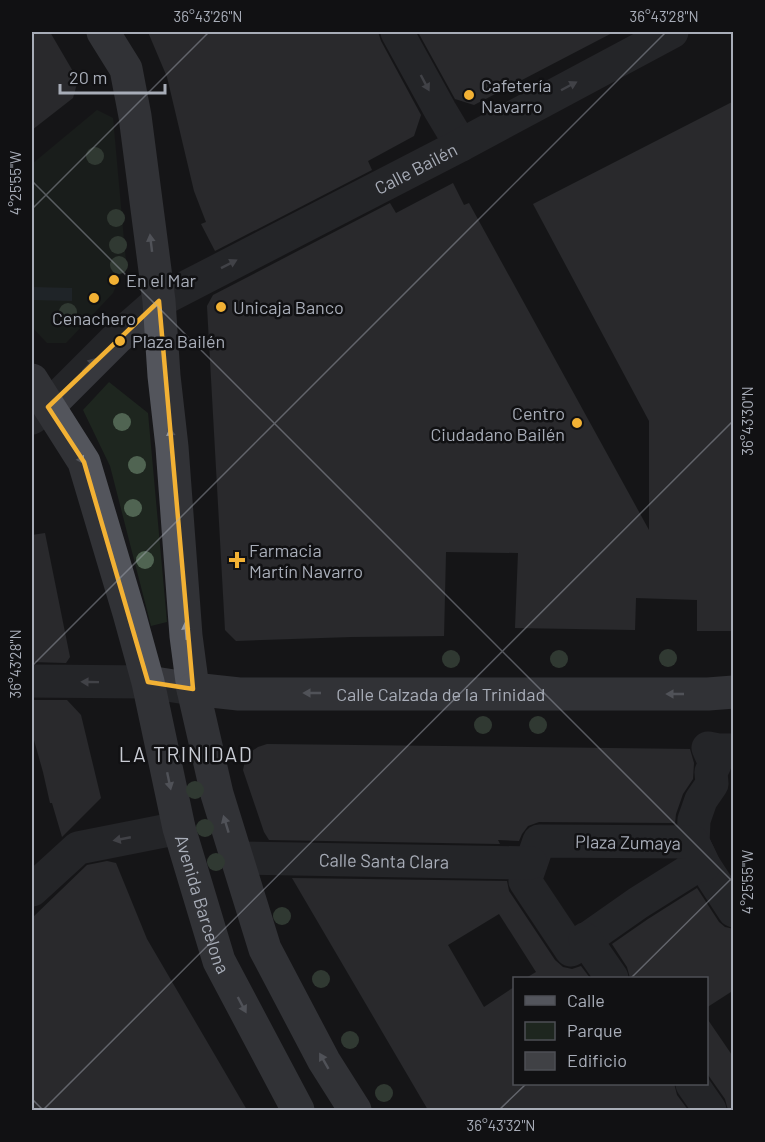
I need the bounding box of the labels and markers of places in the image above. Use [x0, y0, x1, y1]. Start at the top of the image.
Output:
place label: Cafetería Navarro [481, 74, 551, 117]
marker: Cafetería Navarro [462, 88, 476, 102]
place label: En el Mar [126, 269, 197, 291]
marker: En el Mar [107, 273, 121, 287]
marker: Cenachero [87, 291, 101, 305]
place label: Unicaja Banco [233, 296, 344, 318]
marker: Unicaja Banco [214, 300, 228, 314]
place label: Cenachero [52, 307, 136, 329]
place label: Plaza Bailén [132, 330, 225, 352]
marker: Plaza Bailén [113, 334, 127, 348]
place label: Centro Ciudadano Bailén [430, 402, 565, 445]
marker: Centro Ciudadano Bailén [570, 416, 584, 430]
place label: Farmacia Martín Navarro [249, 539, 363, 582]
marker: Farmacia Martín Navarro [230, 553, 244, 567]

